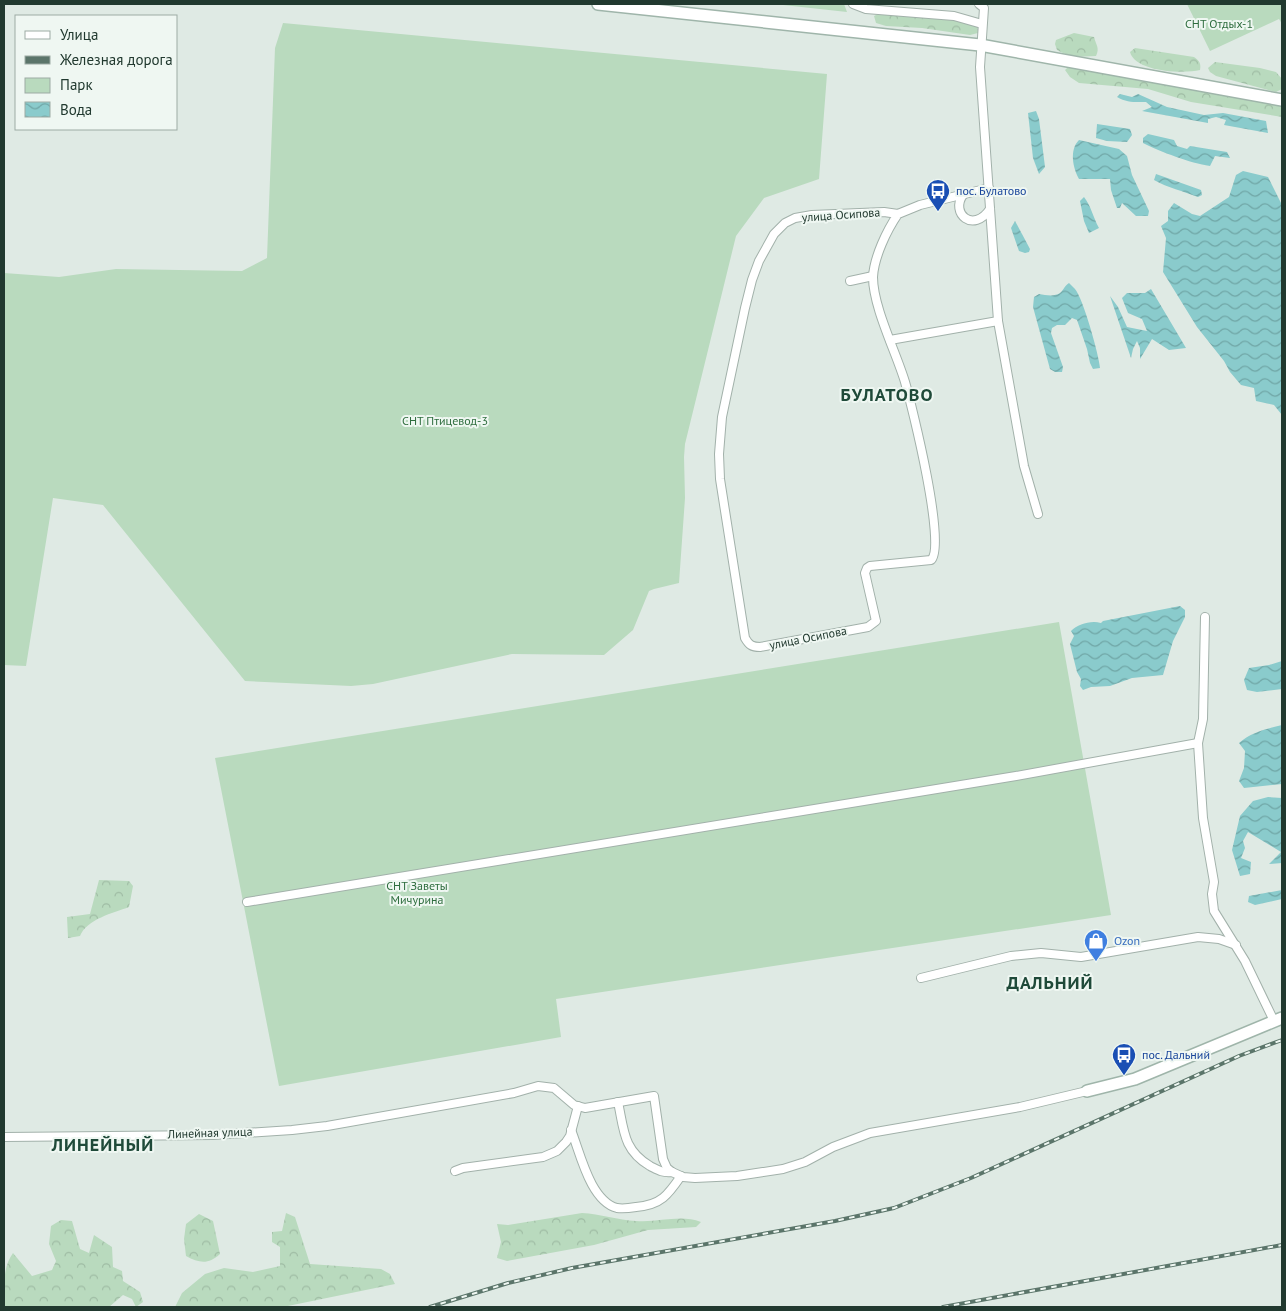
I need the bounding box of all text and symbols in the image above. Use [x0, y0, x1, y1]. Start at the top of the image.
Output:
legend [15, 15, 178, 130]
park label: СНТ Отдых-1 [1185, 16, 1253, 31]
text: Улица [60, 25, 98, 44]
text: Железная дорога [59, 50, 173, 69]
text: Парк [60, 75, 93, 94]
text: Вода [60, 100, 92, 119]
bus stop icon: пос. Булатово [925, 178, 951, 212]
place label: пос. Булатово [956, 183, 1027, 198]
street label: улица Осипова [801, 204, 881, 225]
district label: БУЛАТОВО [841, 383, 933, 406]
park label: СНТ Птицевод-3 [402, 413, 488, 428]
street label: улица Осипова [768, 623, 848, 652]
park label: СНТ Заветы Мичурина [386, 878, 448, 907]
shop icon: Ozon [1083, 928, 1109, 962]
place label: Ozon [1114, 933, 1140, 948]
district label: ДАЛЬНИЙ [1006, 971, 1094, 994]
bus stop icon: пос. Дальний [1111, 1042, 1137, 1076]
place label: пос. Дальний [1142, 1047, 1210, 1062]
street label: Линейная улица [166, 1124, 253, 1142]
district label: ЛИНЕЙНЫЙ [51, 1133, 154, 1156]

